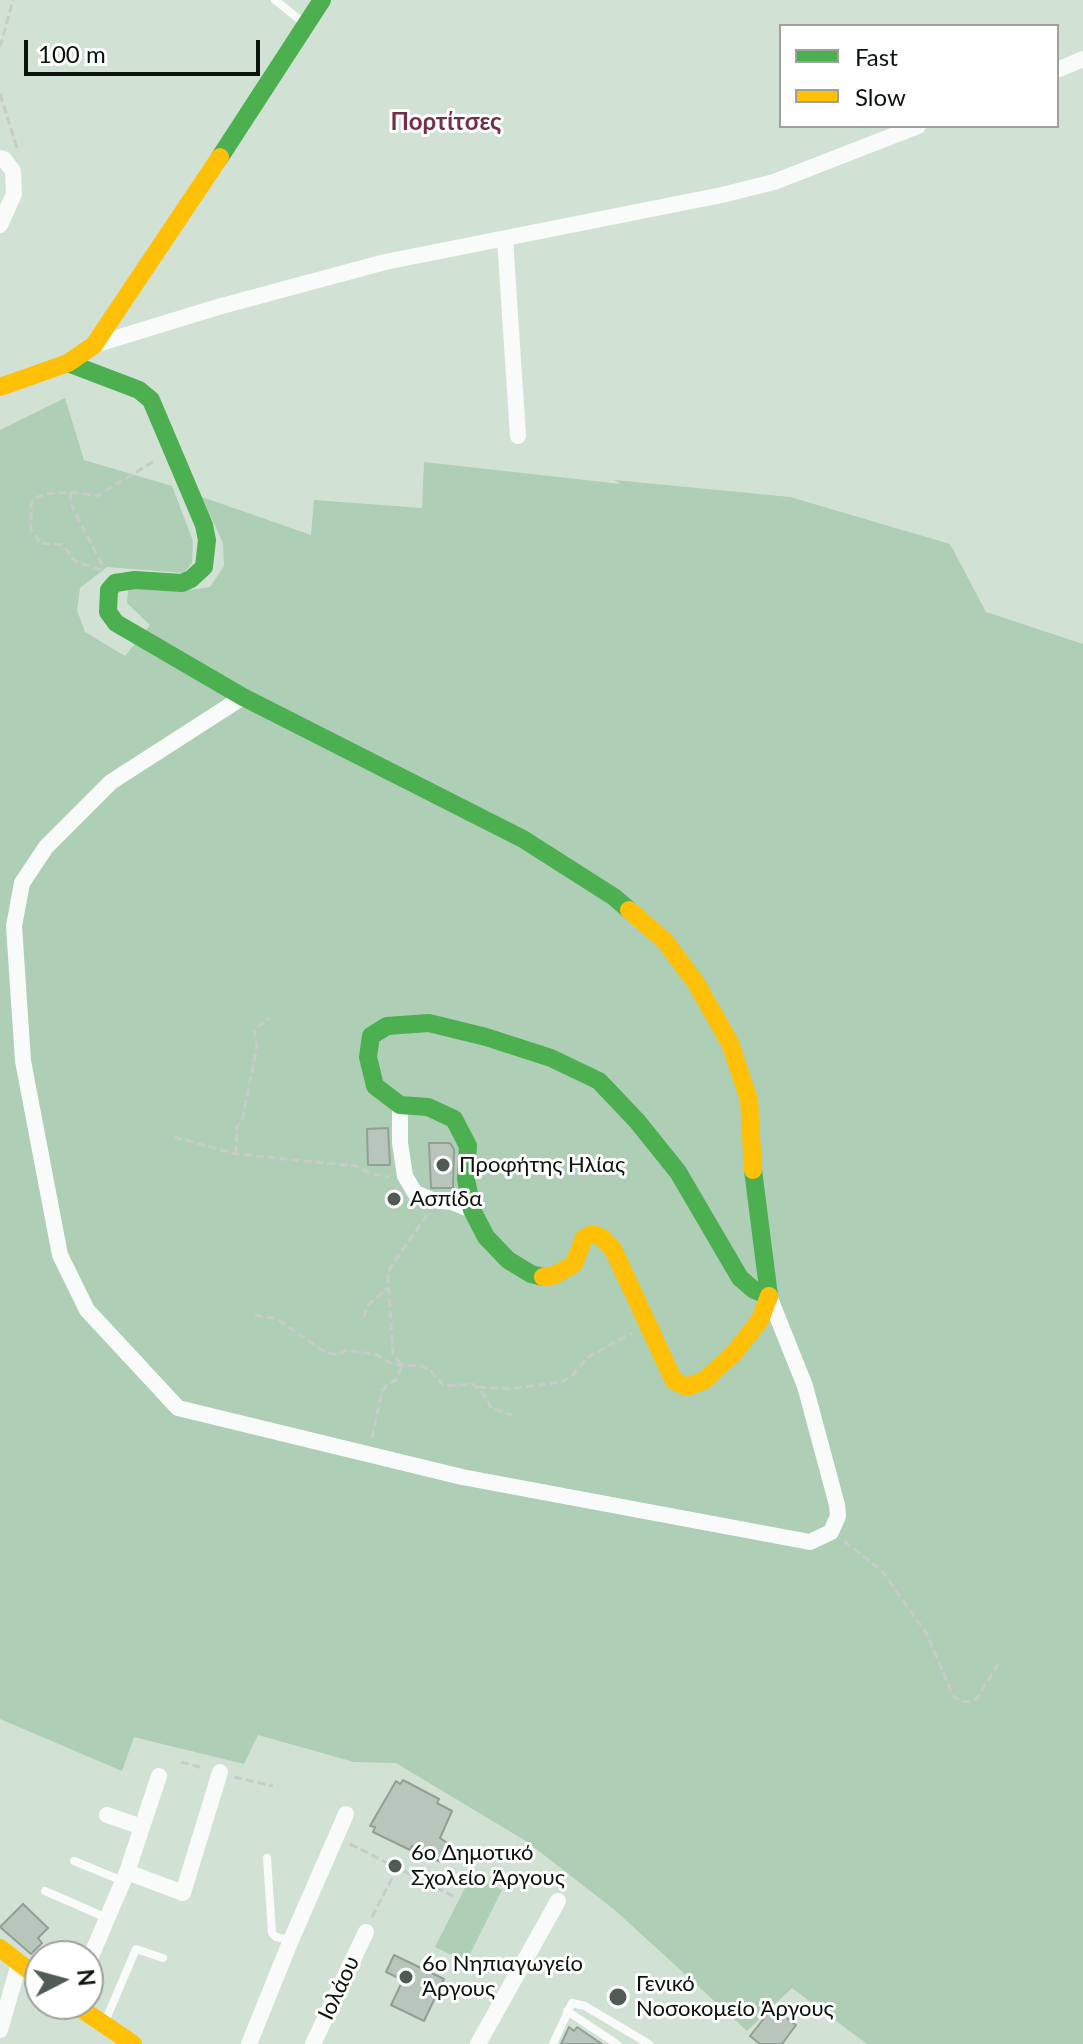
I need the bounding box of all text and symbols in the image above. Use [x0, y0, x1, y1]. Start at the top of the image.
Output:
scale bar [28, 24, 264, 74]
legend [779, 24, 1059, 128]
text: 100 m [38, 39, 106, 68]
text: Fast [855, 42, 898, 71]
text: Slow [855, 82, 906, 111]
district label: Πορτίτσες [391, 108, 501, 136]
place label: Προφήτης Ηλίας [459, 1152, 625, 1178]
marker: Προφήτης Ηλίας [434, 1156, 452, 1174]
place label: Ασπίδα [410, 1186, 482, 1212]
marker: Ασπίδα [385, 1190, 403, 1208]
place label: 6ο Δημοτικό Σχολείο Άργους [411, 1840, 565, 1892]
marker: 6ο Δημοτικό Σχολείο Άργους [386, 1857, 404, 1875]
north arrow [24, 1940, 104, 2020]
place label: 6ο Νηπιαγωγείο Άργους [422, 1951, 583, 2002]
street label: Ιολάου [313, 1952, 365, 2024]
text: N [72, 1968, 101, 1987]
marker: 6ο Νηπιαγωγείο Άργους [397, 1968, 415, 1986]
place label: Γενικό Νοσοκομείο Άργους [636, 1971, 834, 2022]
marker: Γενικό Νοσοκομείο Άργους [607, 1986, 629, 2008]

